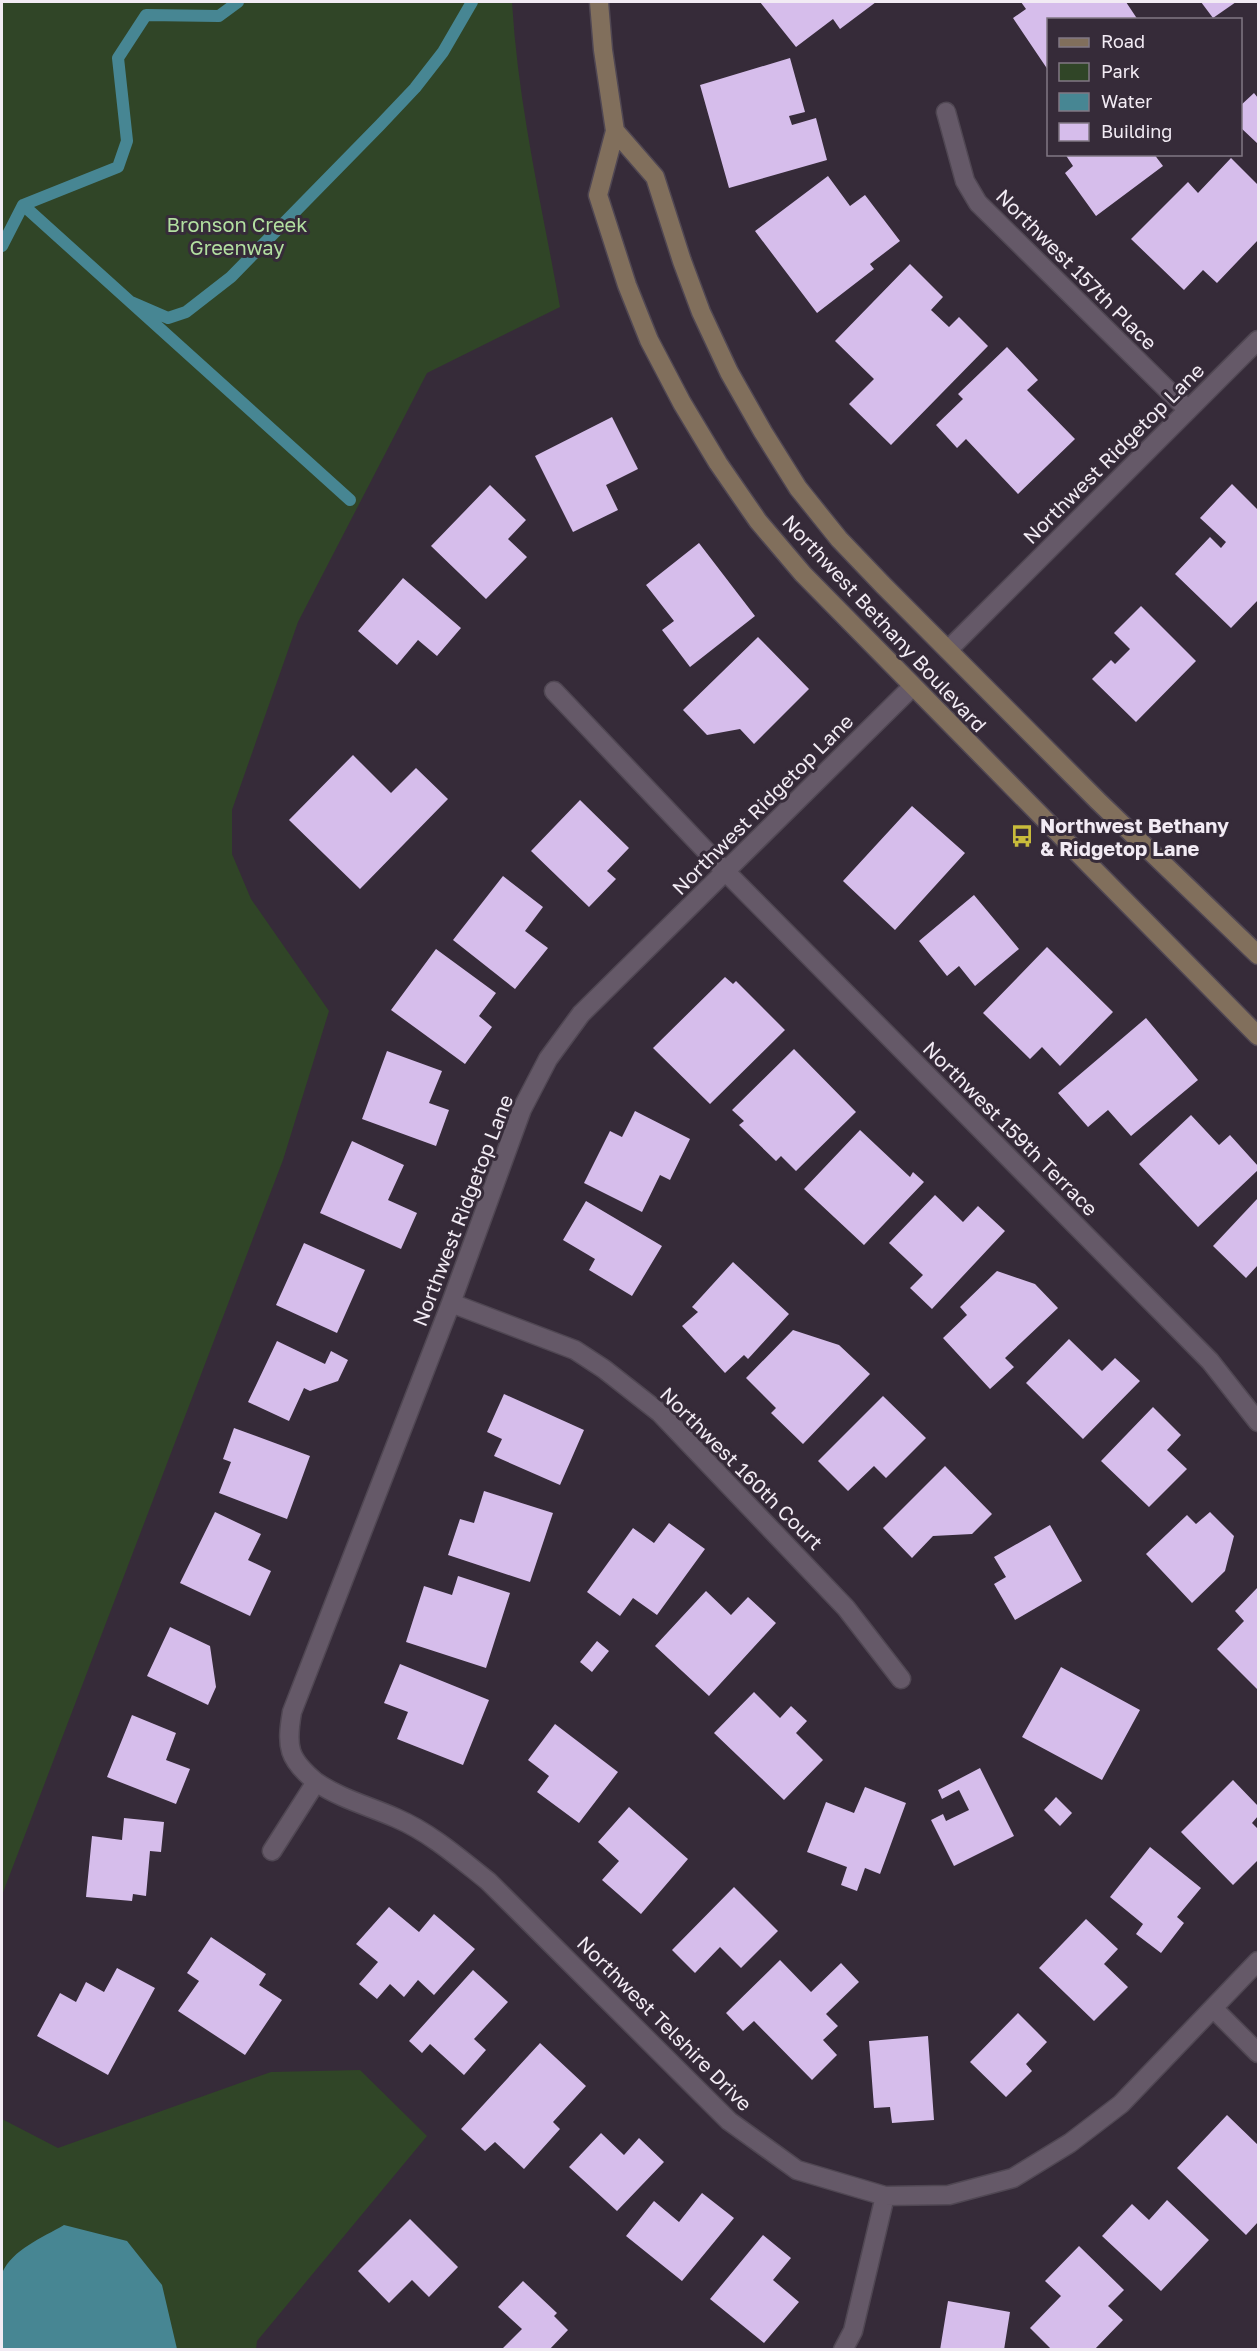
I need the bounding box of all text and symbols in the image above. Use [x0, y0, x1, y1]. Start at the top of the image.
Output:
legend [1047, 18, 1242, 156]
text: Road [1101, 30, 1145, 52]
text: Park [1101, 60, 1140, 82]
text: Water [1101, 90, 1152, 112]
text: Building [1101, 120, 1172, 142]
street label: Northwest 157th Place [992, 184, 1162, 354]
park label: Bronson Creek Greenway [167, 212, 307, 259]
street label: Northwest Ridgetop Lane [1018, 358, 1208, 548]
street label: Northwest Bethany Boulevard [778, 509, 992, 737]
street label: Northwest Ridgetop Lane [667, 709, 857, 899]
place label: Northwest Bethany & Ridgetop Lane [1040, 813, 1229, 860]
bus stop icon: Northwest Bethany & Ridgetop Lane [1009, 823, 1035, 849]
street label: Northwest 159th Terrace [919, 1036, 1103, 1220]
street label: Northwest Ridgetop Lane [407, 1091, 517, 1329]
street label: Northwest 160th Court [656, 1382, 828, 1554]
street label: Northwest Telshire Drive [573, 1931, 757, 2115]

